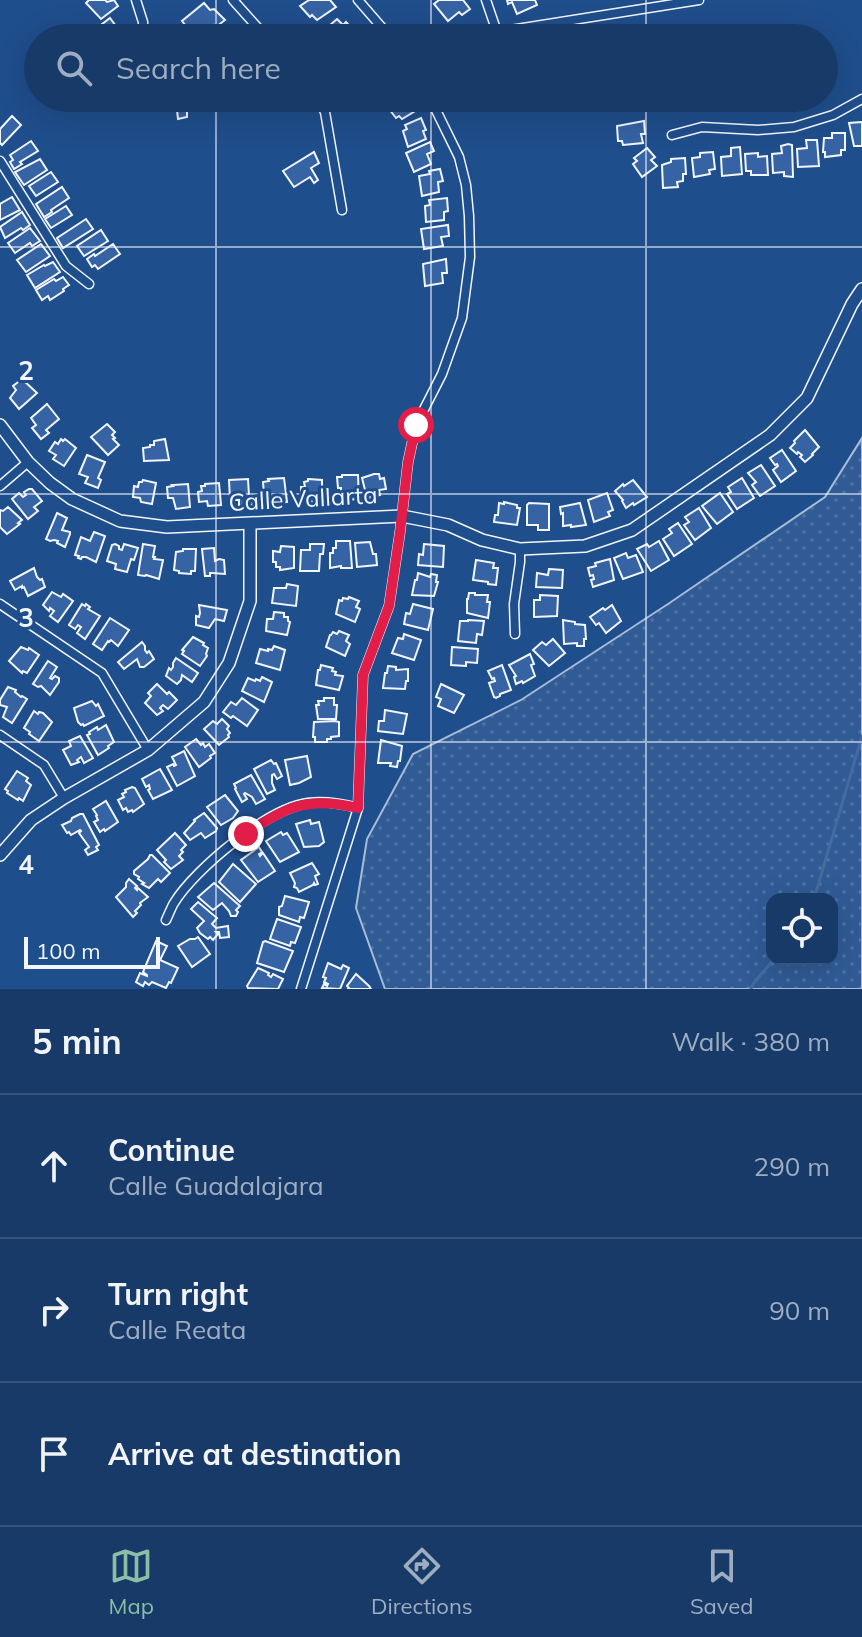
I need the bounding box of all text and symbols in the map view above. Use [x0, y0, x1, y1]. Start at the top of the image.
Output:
search box [24, 24, 838, 112]
icon: search [52, 46, 96, 90]
text: Search here [116, 49, 281, 87]
text: 2 [18, 354, 34, 387]
route start [398, 407, 434, 443]
street label: Calle Vallarta [228, 479, 378, 517]
text: 3 [18, 601, 34, 634]
route end [228, 816, 264, 852]
text: 4 [18, 848, 34, 881]
map controls [766, 893, 838, 965]
button: locate [766, 893, 838, 965]
scale bar [24, 933, 160, 969]
text: 100 m [36, 937, 101, 965]
text: 5 min [32, 1020, 122, 1063]
text: Walk · 380 m [671, 1025, 830, 1058]
text: Continue [108, 1131, 235, 1169]
icon: ahead [32, 1144, 76, 1188]
text: 290 m [754, 1150, 830, 1183]
text: Calle Guadalajara [108, 1169, 324, 1202]
text: Turn right [108, 1275, 248, 1313]
icon: right [32, 1288, 76, 1332]
text: 90 m [769, 1294, 830, 1327]
text: Calle Reata [108, 1313, 246, 1346]
icon: arrive [32, 1432, 76, 1476]
text: Arrive at destination [108, 1435, 402, 1473]
tab: Map [109, 1544, 154, 1620]
tab: Directions [371, 1544, 473, 1620]
tab: Saved [690, 1544, 753, 1620]

